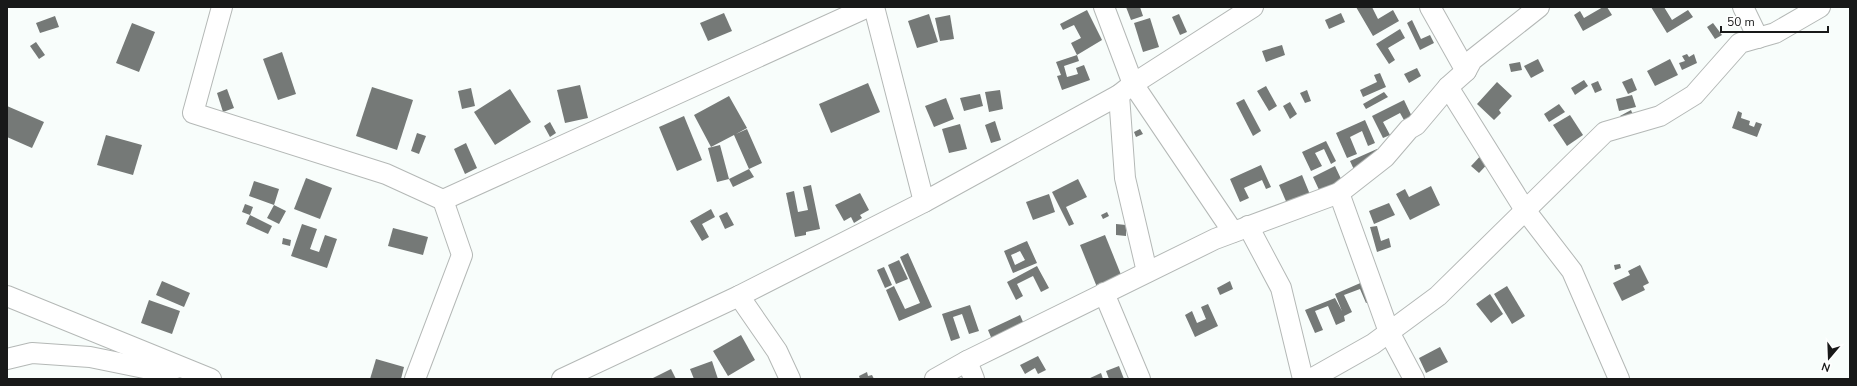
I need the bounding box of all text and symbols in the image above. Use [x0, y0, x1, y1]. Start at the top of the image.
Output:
scale bar [1721, 8, 1828, 34]
text: 50 m [1727, 14, 1755, 30]
north arrow [1809, 338, 1849, 378]
text: N [1820, 359, 1832, 375]

